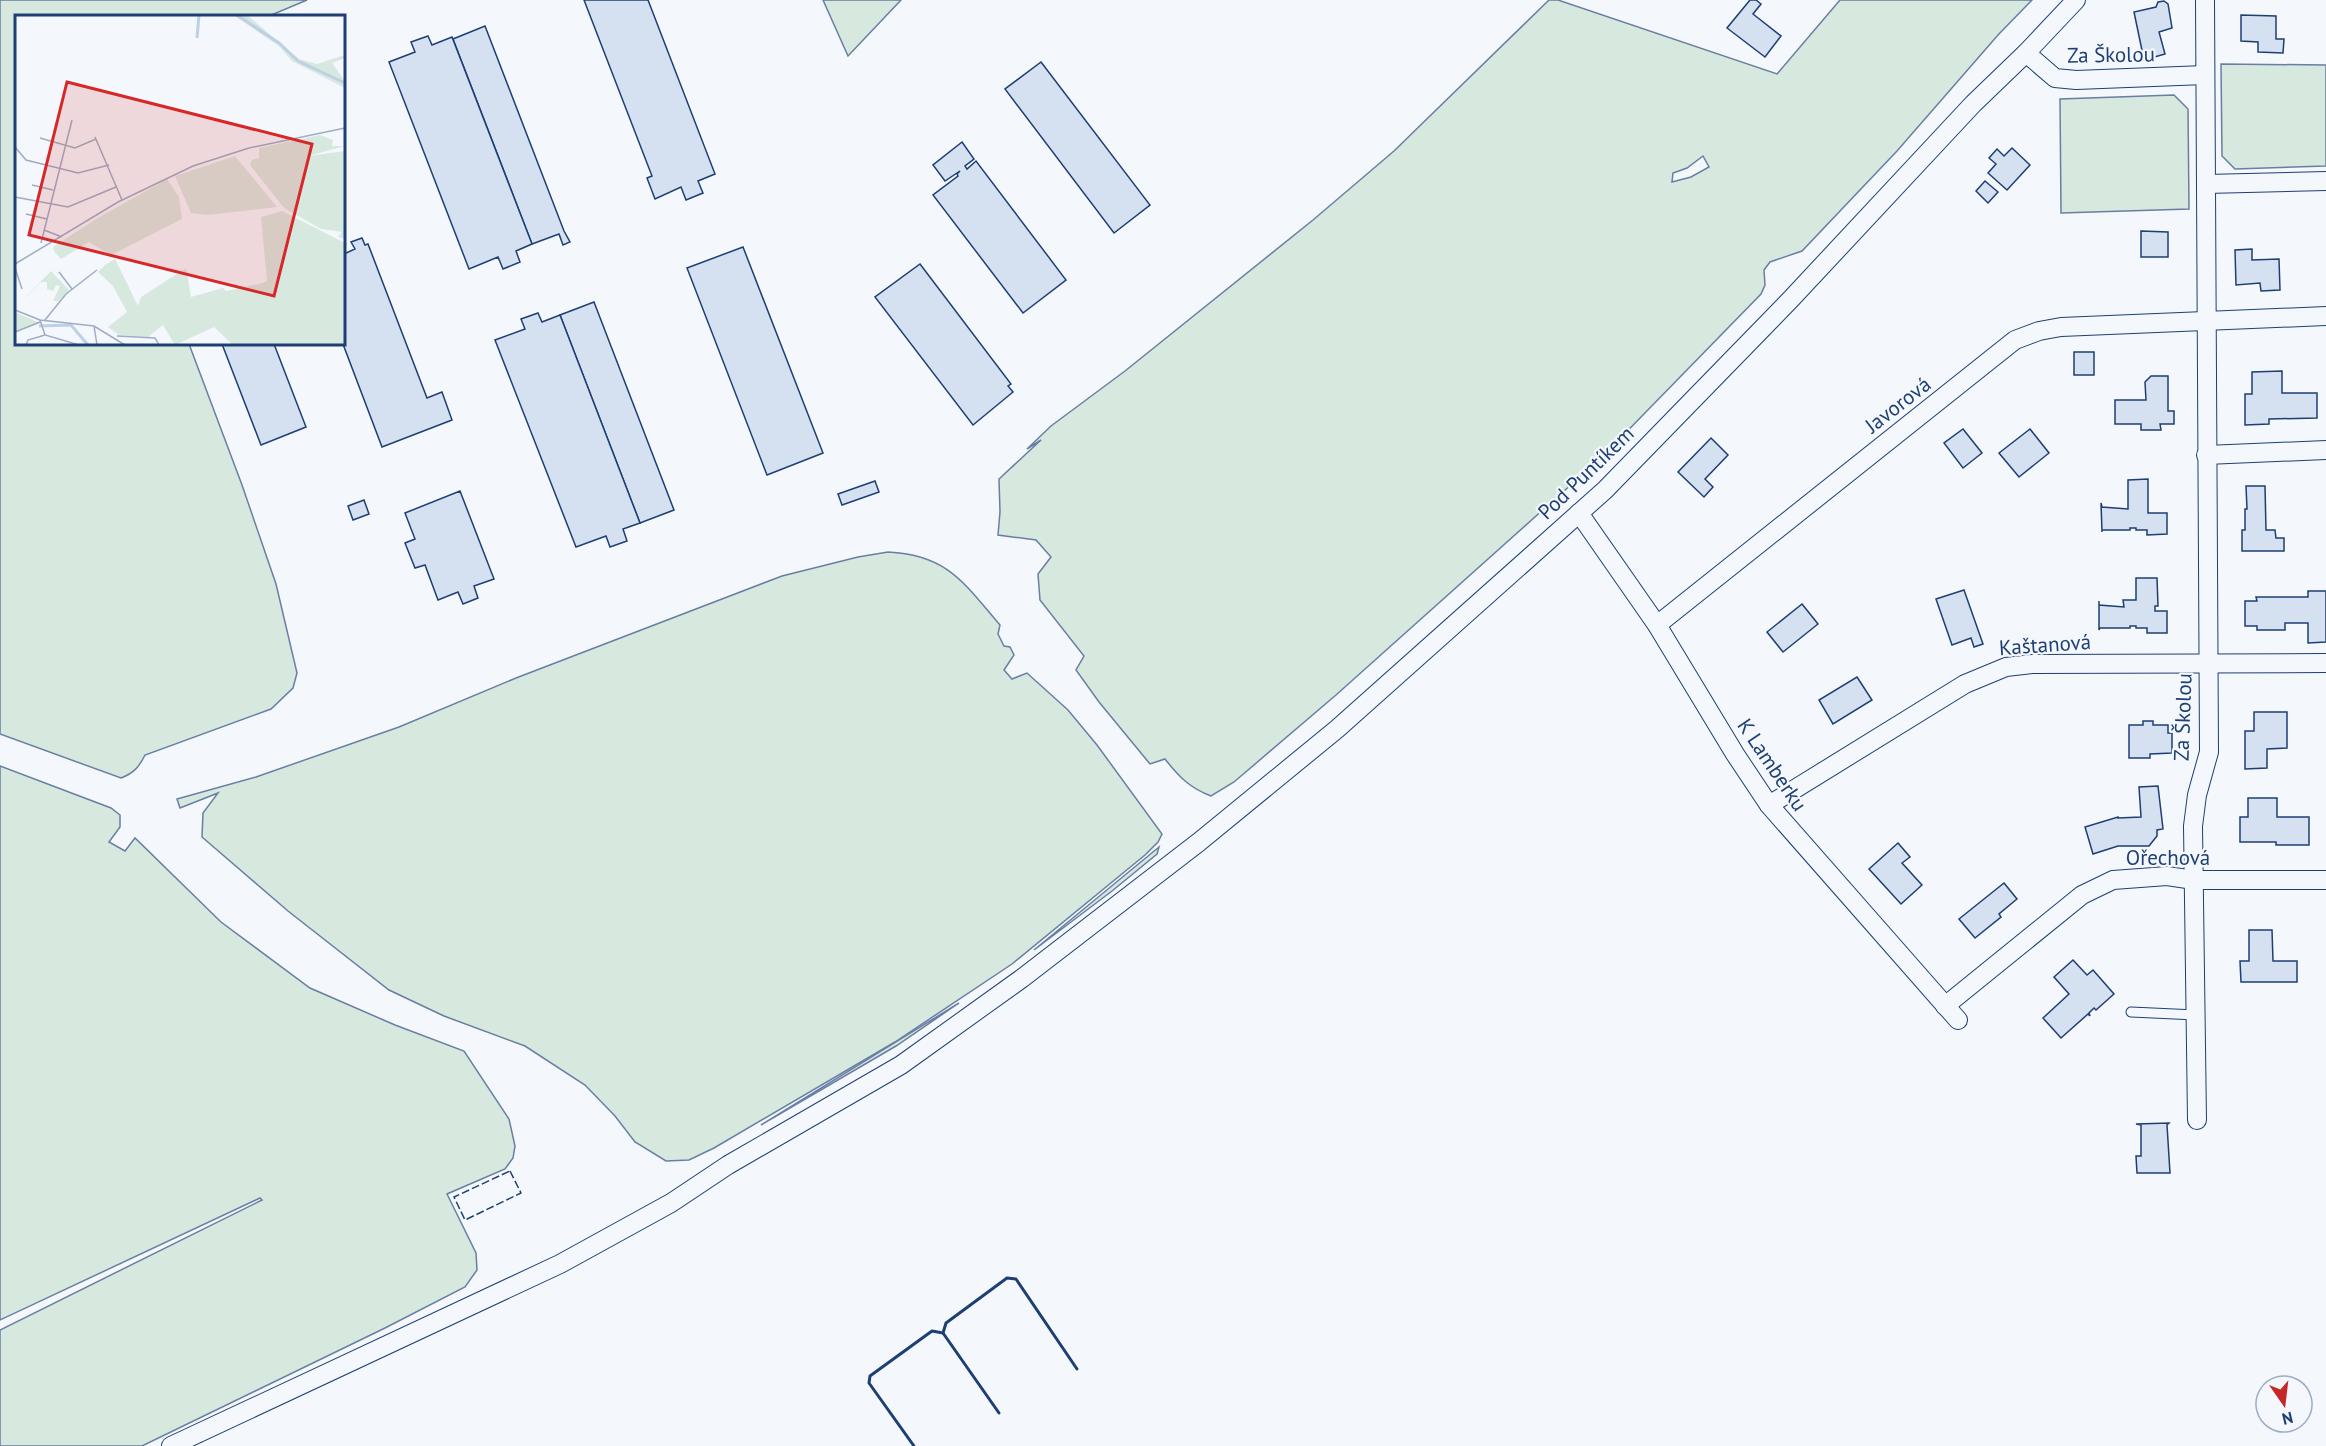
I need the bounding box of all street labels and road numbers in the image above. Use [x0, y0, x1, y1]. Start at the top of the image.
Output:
street label: Za Školou [2067, 40, 2155, 69]
street label: Javorová [1859, 370, 1936, 439]
street label: Pod Puntíkem [1532, 420, 1639, 525]
street label: Kaštanová [1998, 628, 2092, 661]
street label: Za Školou [2167, 673, 2198, 761]
street label: K Lamberku [1732, 713, 1813, 816]
street label: Ořechová [2126, 844, 2210, 871]

